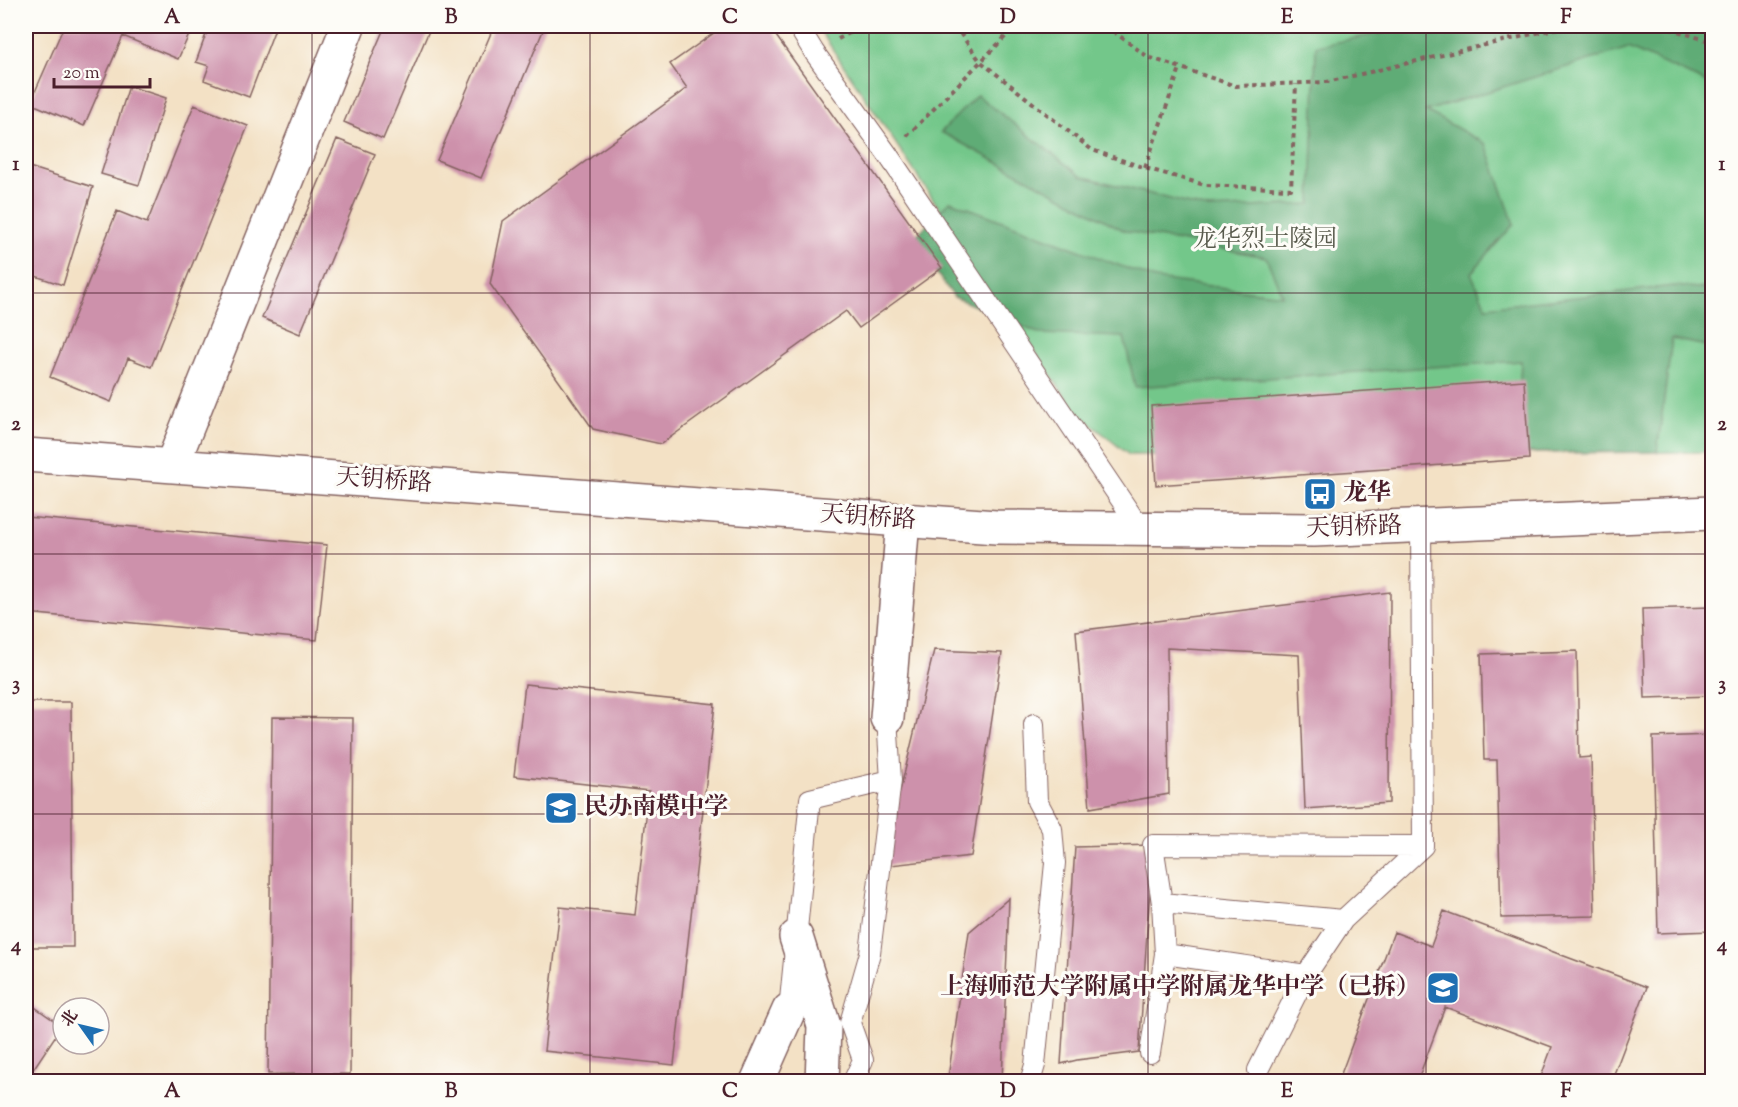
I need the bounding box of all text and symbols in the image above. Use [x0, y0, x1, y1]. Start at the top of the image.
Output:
text: A [164, 4, 181, 33]
text: B [445, 4, 458, 33]
text: C [722, 4, 738, 33]
text: D [1000, 4, 1016, 33]
text: E [1281, 4, 1294, 33]
text: F [1560, 4, 1572, 33]
scale bar [54, 51, 150, 89]
text: 20 m [63, 61, 100, 87]
text: 1 [13, 151, 20, 180]
text: 1 [1719, 151, 1726, 180]
park label: 龙华烈士陵园 [1193, 223, 1337, 257]
text: 2 [11, 411, 21, 440]
text: 2 [1717, 411, 1727, 440]
street label: 天钥桥路 [335, 461, 433, 501]
bus stop icon: 龙华 [1302, 476, 1338, 512]
place label: 龙华 [1343, 477, 1391, 511]
street label: 天钥桥路 [819, 498, 917, 538]
street label: 天钥桥路 [1305, 509, 1403, 547]
text: 3 [12, 671, 20, 700]
text: 3 [1718, 671, 1726, 700]
school or university icon: 民办南模中学 [543, 790, 579, 826]
place label: 民办南模中学 [584, 791, 728, 825]
text: 4 [10, 932, 21, 961]
text: 4 [1716, 932, 1727, 961]
school or university icon: 上海师范大学附属中学附属龙华中学（已拆） [1425, 970, 1461, 1006]
place label: 上海师范大学附属中学附属龙华中学（已拆） [940, 971, 1420, 1005]
north arrow [51, 996, 111, 1056]
text: 北 [57, 1006, 85, 1032]
text: A [164, 1078, 181, 1107]
text: B [445, 1078, 458, 1107]
text: C [722, 1078, 738, 1107]
text: D [1000, 1078, 1016, 1107]
text: E [1281, 1078, 1294, 1107]
text: F [1560, 1078, 1572, 1107]

